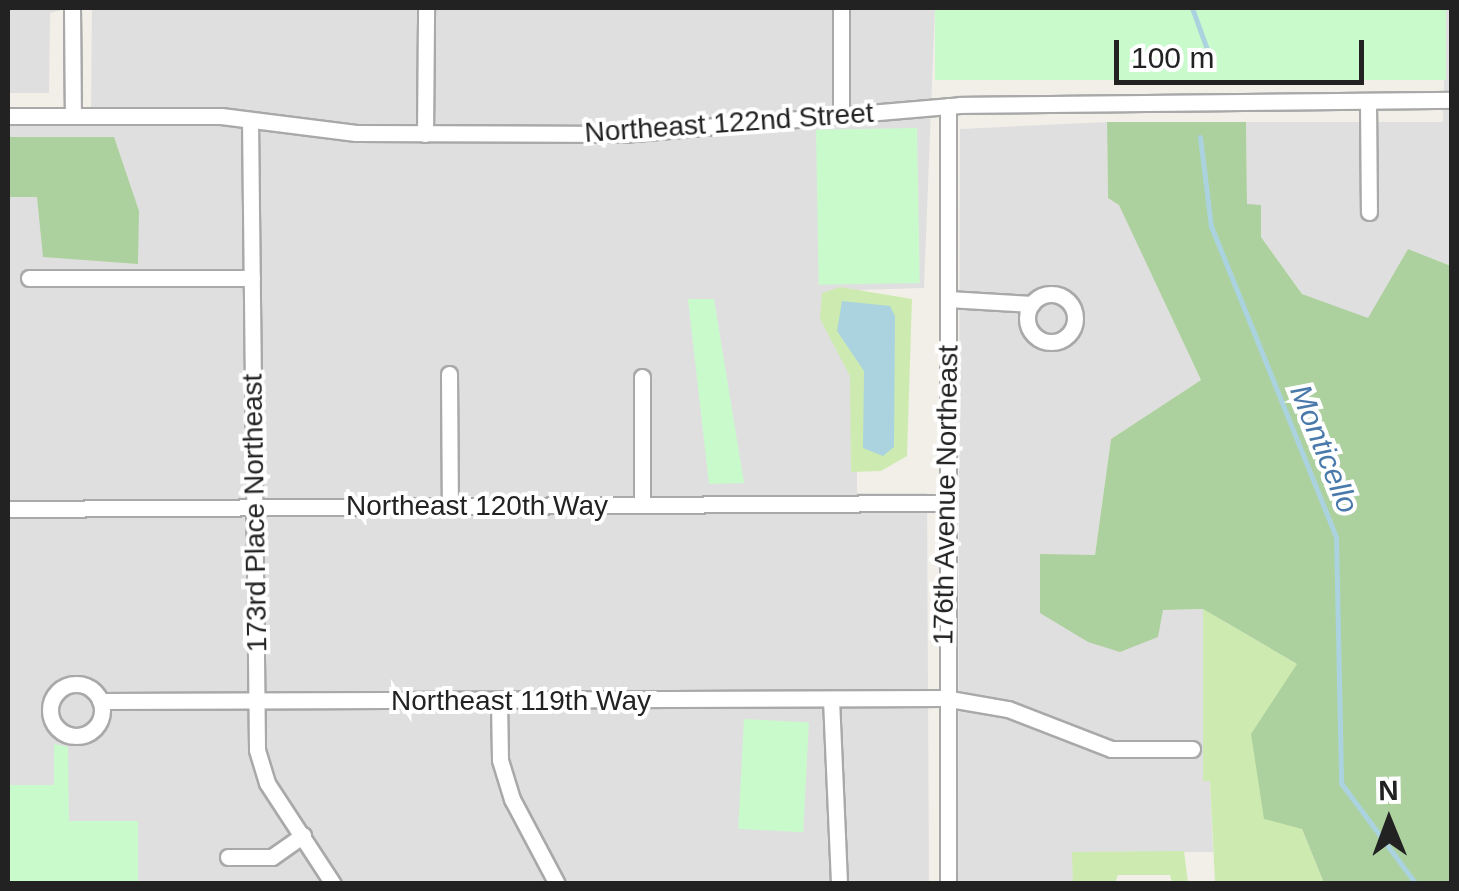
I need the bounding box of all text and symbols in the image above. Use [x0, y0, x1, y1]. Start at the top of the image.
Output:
scale bar [1119, 20, 1369, 82]
text: 100 m [1131, 41, 1214, 74]
street label: Northeast 122nd Street [583, 96, 875, 150]
street label: 176th Avenue Northeast [927, 344, 965, 646]
street label: 173rd Place Northeast [236, 373, 274, 653]
water label: Monticello [1282, 380, 1366, 518]
street label: Northeast 120th Way [346, 489, 608, 523]
street label: Northeast 119th Way [391, 684, 651, 718]
north arrow [1339, 771, 1439, 871]
text: N [1378, 775, 1399, 806]

